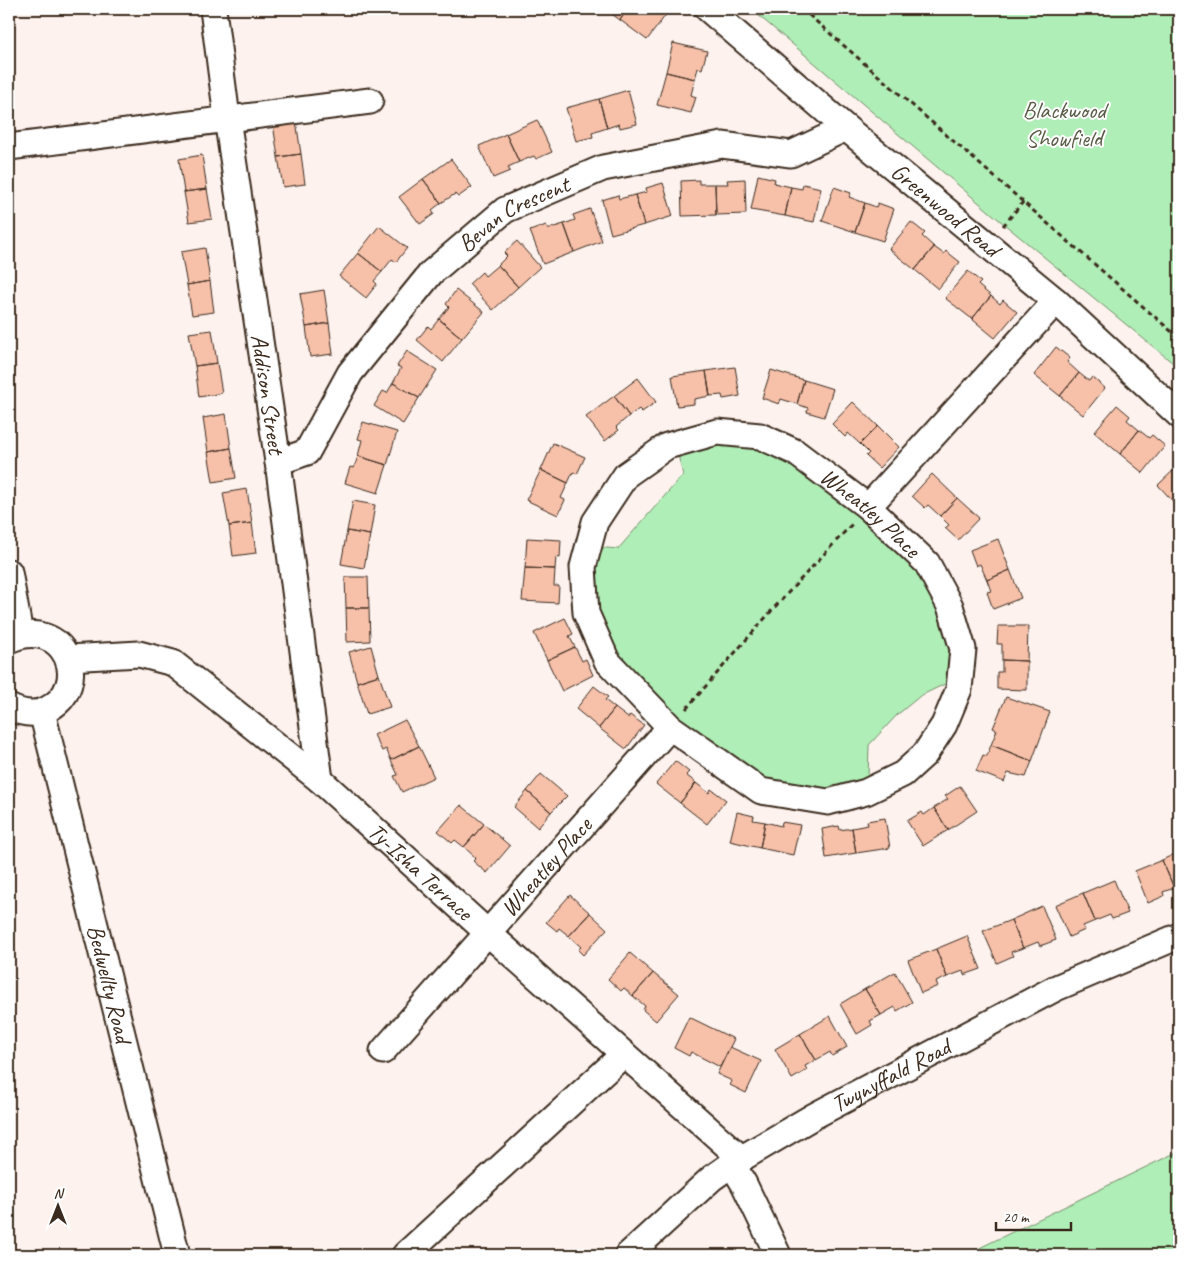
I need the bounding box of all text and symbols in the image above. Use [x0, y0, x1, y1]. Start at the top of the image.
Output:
park label: Blackwood Showfield [1022, 95, 1109, 153]
street label: Greenwood Road [885, 156, 1009, 266]
street label: Bevan Crescent [452, 168, 576, 259]
street label: Addison Street [244, 332, 292, 458]
street label: Wheatley Place [814, 461, 928, 565]
street label: Wheatley Place [494, 809, 600, 923]
street label: Ty-Isha Terrace [362, 816, 481, 928]
street label: Bedwellty Road [80, 922, 139, 1049]
street label: Twynyffald Road [826, 1030, 958, 1119]
north arrow [32, 1182, 82, 1232]
text: N [54, 1185, 65, 1202]
scale bar [996, 1199, 1070, 1231]
text: 20 m [1003, 1208, 1030, 1227]

